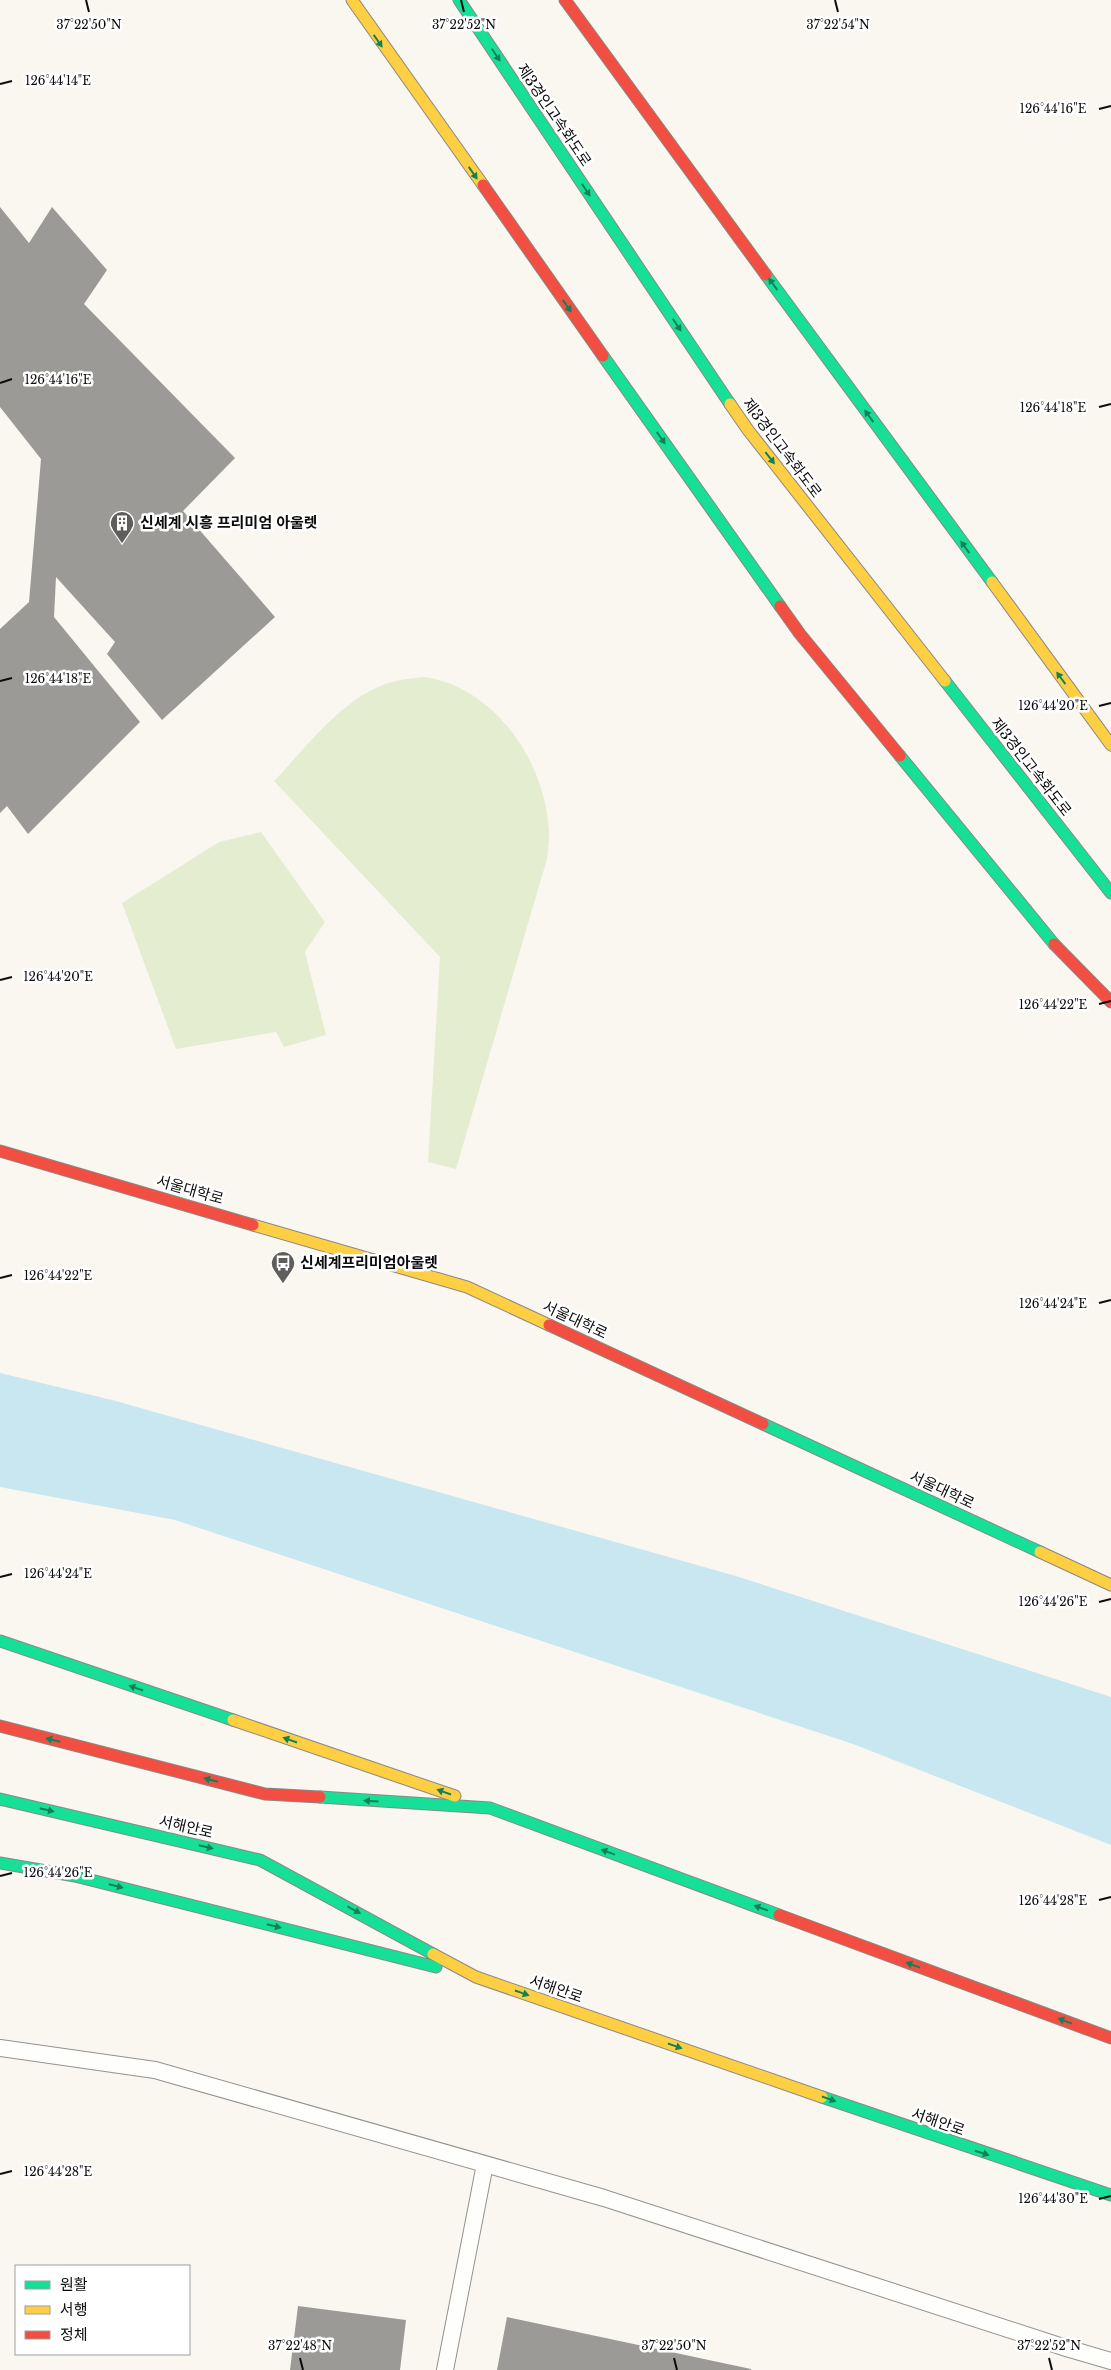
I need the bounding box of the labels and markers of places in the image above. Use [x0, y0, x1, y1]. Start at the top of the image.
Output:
building icon: 신세계 시흥 프리미엄 아울렛 [109, 510, 135, 544]
place label: 신세계 시흥 프리미엄 아울렛 [140, 513, 318, 532]
bus stop icon: 신세계프리미엄아울렛 [270, 1250, 296, 1284]
place label: 신세계프리미엄아울렛 [300, 1253, 438, 1272]

